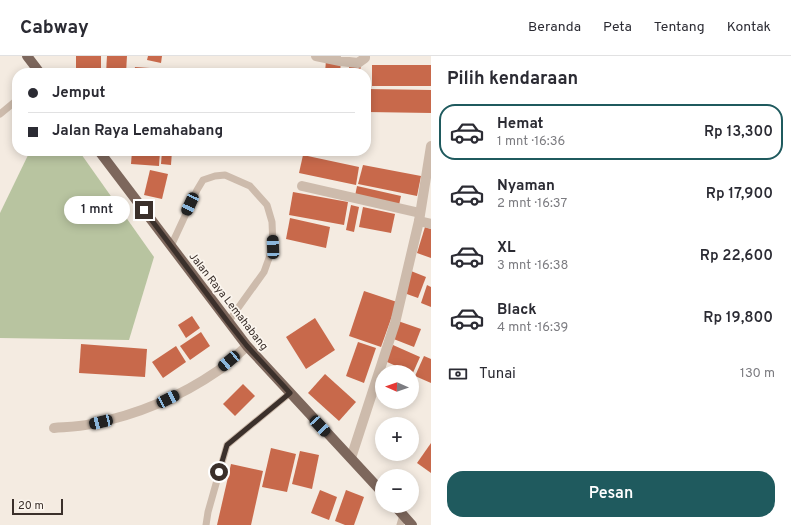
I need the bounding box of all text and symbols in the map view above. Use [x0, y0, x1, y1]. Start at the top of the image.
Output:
text: Cabway [20, 16, 89, 40]
text: Beranda [528, 19, 581, 36]
text: Peta [603, 19, 632, 36]
text: Tentang [654, 19, 705, 36]
text: Kontak [727, 19, 771, 36]
text: Pilih kendaraan [447, 68, 578, 91]
text: Jemput [52, 84, 105, 103]
icon: car [449, 114, 485, 150]
text: Hemat [497, 115, 543, 134]
text: Jalan Raya Lemahabang [52, 122, 223, 141]
text: Rp 13,300 [704, 123, 773, 142]
text: 1 mnt · 16:36 [497, 134, 565, 150]
icon: car [449, 176, 485, 212]
text: Nyaman [497, 177, 555, 196]
text: Rp 17,900 [706, 185, 773, 204]
car [179, 191, 201, 217]
callout: 1 mnt [64, 196, 130, 224]
text: 2 mnt · 16:37 [497, 196, 567, 212]
route end [135, 201, 153, 219]
text: 1 mnt [81, 202, 113, 218]
car [267, 235, 279, 259]
icon: car [449, 238, 485, 274]
text: XL [497, 239, 515, 258]
text: Rp 22,600 [700, 247, 773, 266]
street label: Jalan Raya Lemahabang [186, 250, 271, 353]
text: 3 mnt · 16:38 [497, 258, 569, 274]
icon: car [449, 300, 485, 336]
text: Black [497, 301, 537, 320]
text: Rp 19,800 [703, 309, 773, 328]
text: 4 mnt · 16:39 [497, 320, 568, 336]
car [216, 349, 242, 373]
icon: cash [447, 363, 469, 385]
north arrow [375, 365, 419, 409]
map controls [375, 365, 419, 513]
text: Tunai [479, 365, 516, 384]
text: 130 m [740, 366, 775, 382]
car [155, 388, 181, 410]
car [88, 413, 114, 431]
car [307, 413, 333, 439]
button: + [375, 417, 419, 461]
route start [210, 463, 228, 481]
button: − [375, 469, 419, 513]
button: Pesan [447, 471, 775, 517]
scale bar [12, 497, 63, 516]
text: 20 m [18, 499, 44, 513]

